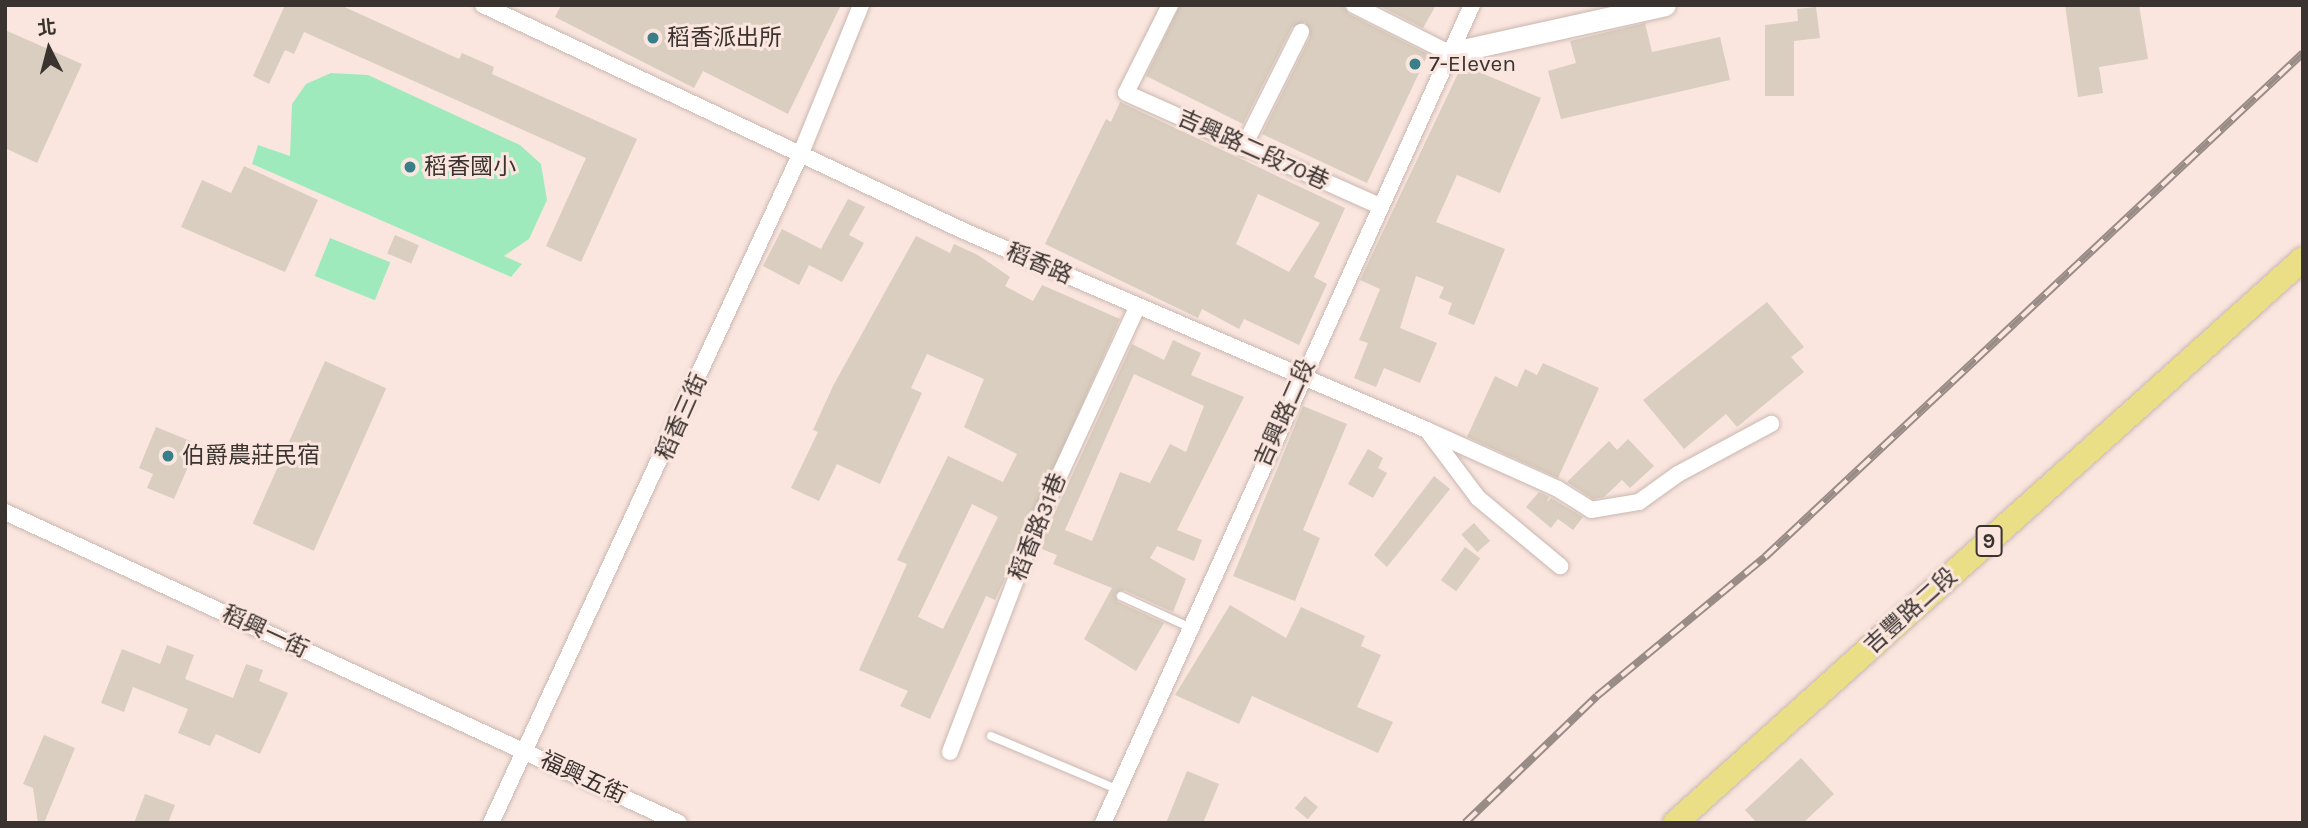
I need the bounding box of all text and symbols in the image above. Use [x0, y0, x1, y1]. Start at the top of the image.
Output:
north arrow [14, 14, 84, 84]
text: 北 [36, 16, 57, 40]
place label: 稻香派出所 [667, 24, 782, 52]
marker: 稻香派出所 [645, 30, 661, 46]
place label: 7-Eleven [1429, 50, 1516, 78]
marker: 7-Eleven [1407, 56, 1423, 72]
street label: 吉興路二段70巷 [1173, 104, 1333, 196]
place label: 稻香國小 [424, 153, 516, 181]
marker: 稻香國小 [402, 159, 418, 175]
street label: 稻香路 [1002, 238, 1076, 290]
street label: 吉興路二段 [1249, 355, 1321, 471]
street label: 稻香三街 [651, 369, 713, 465]
place label: 伯爵農莊民宿 [182, 442, 320, 470]
marker: 伯爵農莊民宿 [160, 448, 176, 464]
street label: 稻香路31巷 [1004, 469, 1072, 585]
road number: 9 [1975, 524, 2003, 558]
street label: 吉豐路二段 [1859, 562, 1963, 660]
street label: 稻興一街 [217, 600, 313, 664]
street label: 福興五街 [535, 746, 631, 810]

